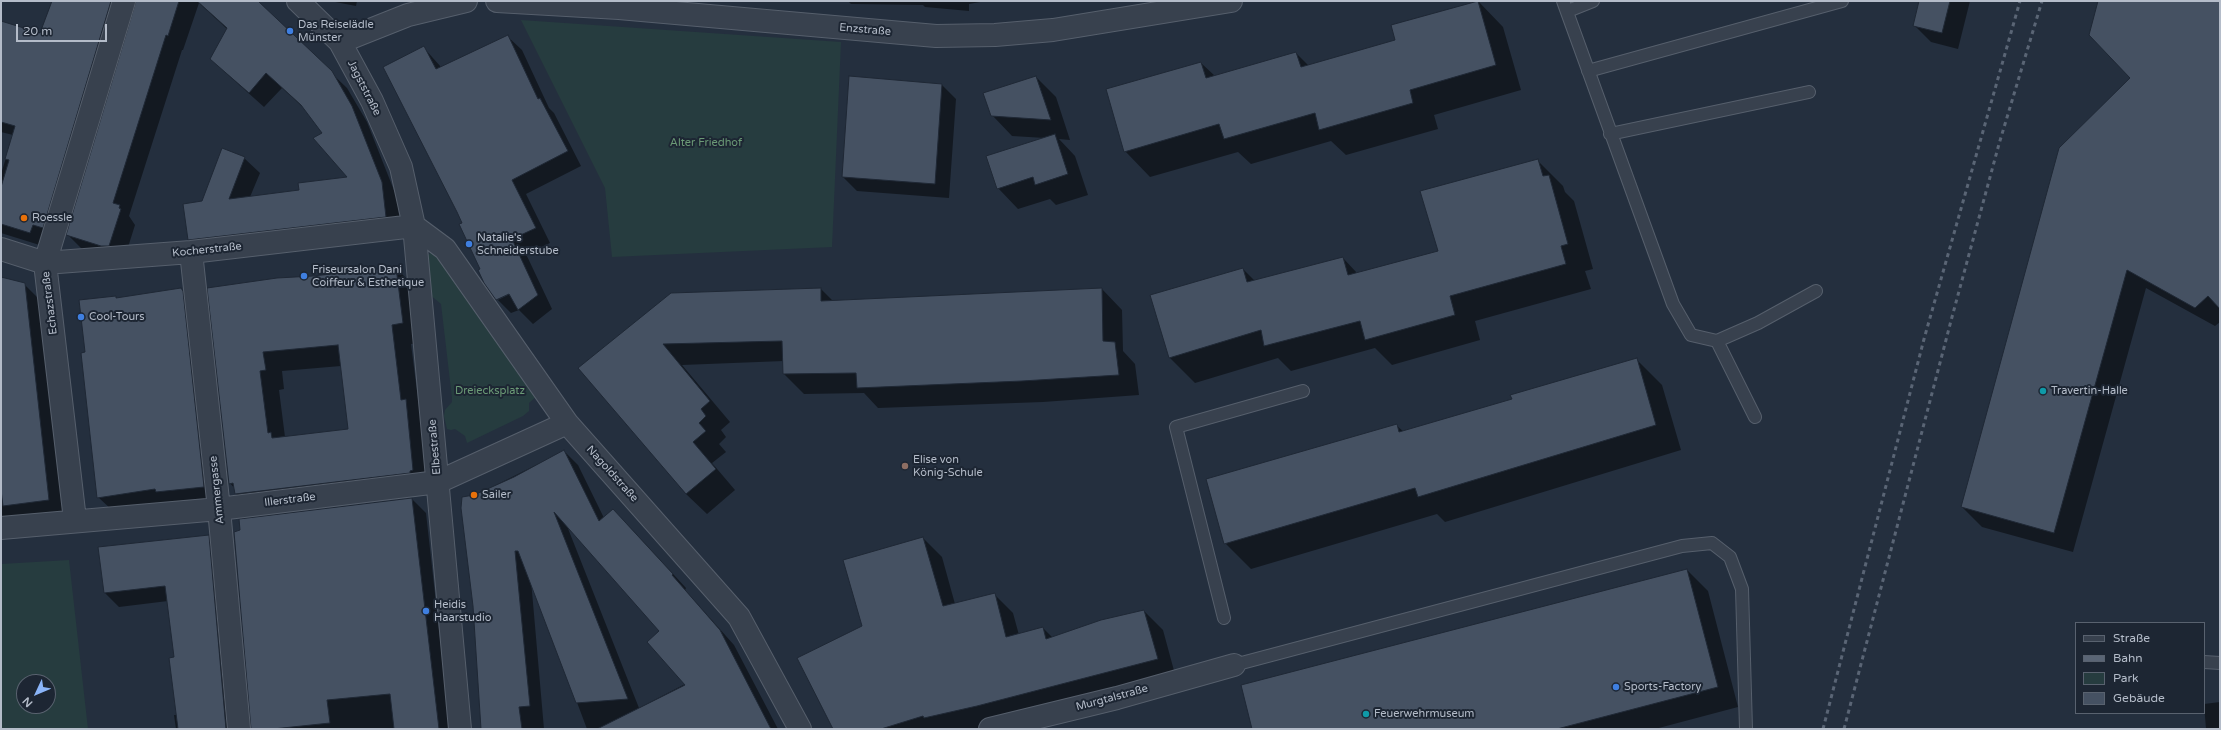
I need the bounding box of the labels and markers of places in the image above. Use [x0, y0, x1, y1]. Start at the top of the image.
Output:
place label: Das Reiselädle Münster [298, 18, 374, 44]
marker: Das Reiselädle Münster [285, 26, 295, 36]
place label: Roessle [32, 211, 72, 225]
marker: Roessle [19, 213, 29, 223]
place label: Natalie's Schneiderstube [477, 231, 559, 257]
marker: Natalie's Schneiderstube [464, 239, 474, 249]
place label: Friseursalon Dani Coiffeur & Esthetique [312, 263, 424, 289]
marker: Friseursalon Dani Coiffeur & Esthetique [299, 271, 309, 281]
place label: Cool-Tours [89, 310, 145, 324]
marker: Cool-Tours [76, 312, 86, 322]
place label: Travertin-Halle [2051, 384, 2128, 398]
marker: Travertin-Halle [2038, 386, 2048, 396]
place label: Elise von König-Schule [913, 453, 983, 479]
marker: Elise von König-Schule [900, 461, 910, 471]
place label: Sailer [482, 488, 511, 502]
marker: Sailer [469, 490, 479, 500]
place label: Heidis Haarstudio [434, 598, 491, 624]
marker: Heidis Haarstudio [421, 606, 431, 616]
place label: Sports-Factory [1624, 680, 1701, 694]
marker: Sports-Factory [1611, 682, 1621, 692]
place label: Feuerwehrmuseum [1374, 707, 1474, 721]
marker: Feuerwehrmuseum [1361, 709, 1371, 719]

